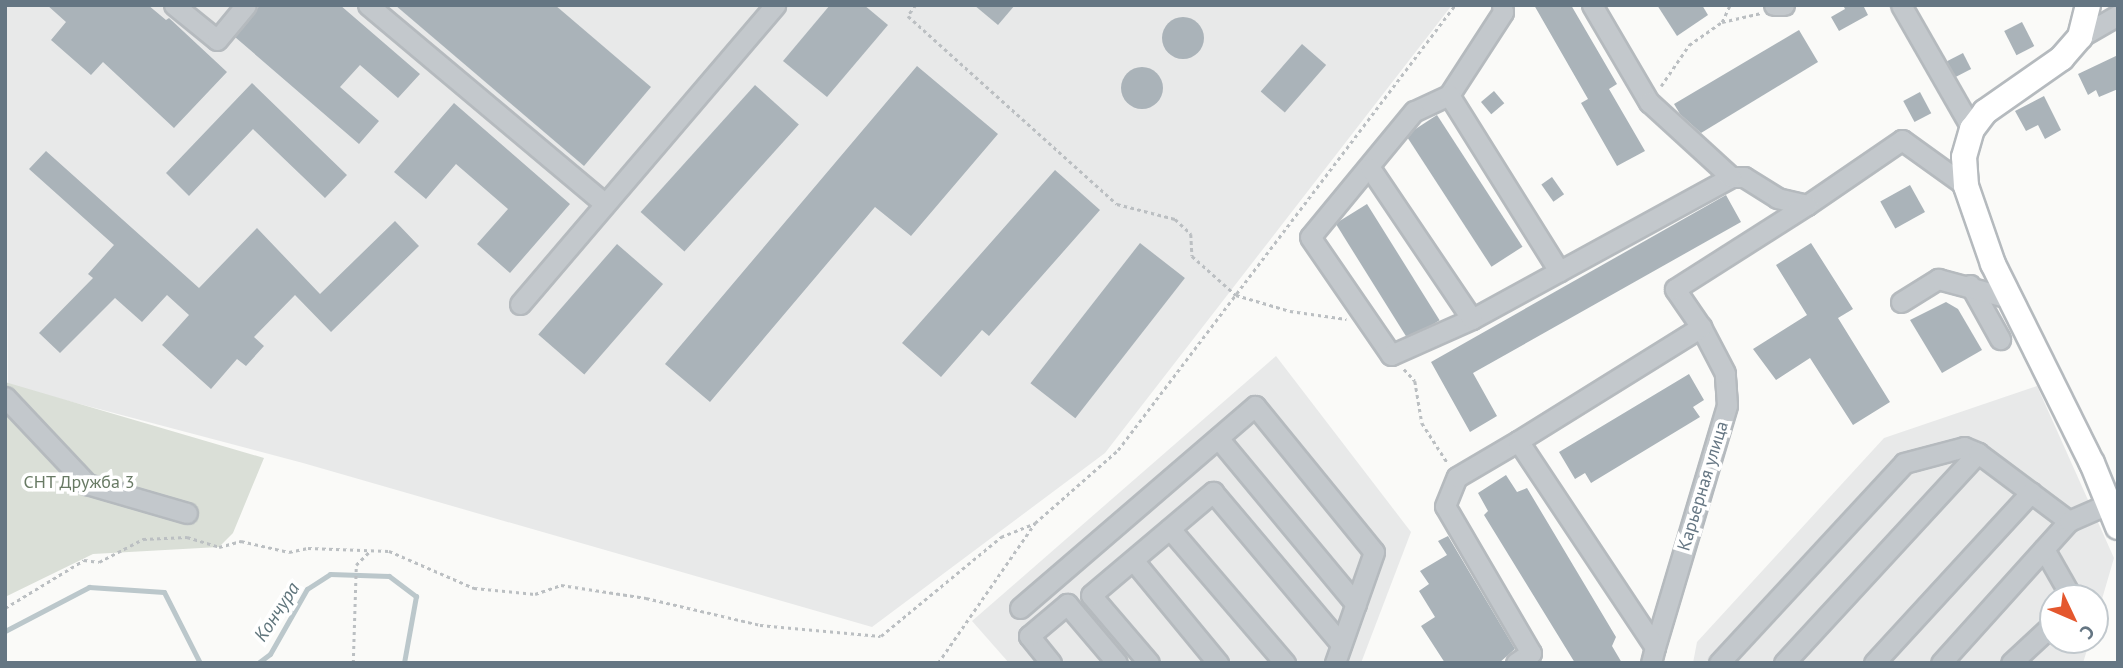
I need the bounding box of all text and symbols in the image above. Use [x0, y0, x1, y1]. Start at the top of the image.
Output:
street label: Карьерная улица [1673, 419, 1733, 553]
park label: СНТ Дружба 3 [23, 471, 135, 493]
water label: Кончура [249, 578, 305, 646]
north arrow [2039, 584, 2109, 654]
text: С [2075, 620, 2100, 644]

